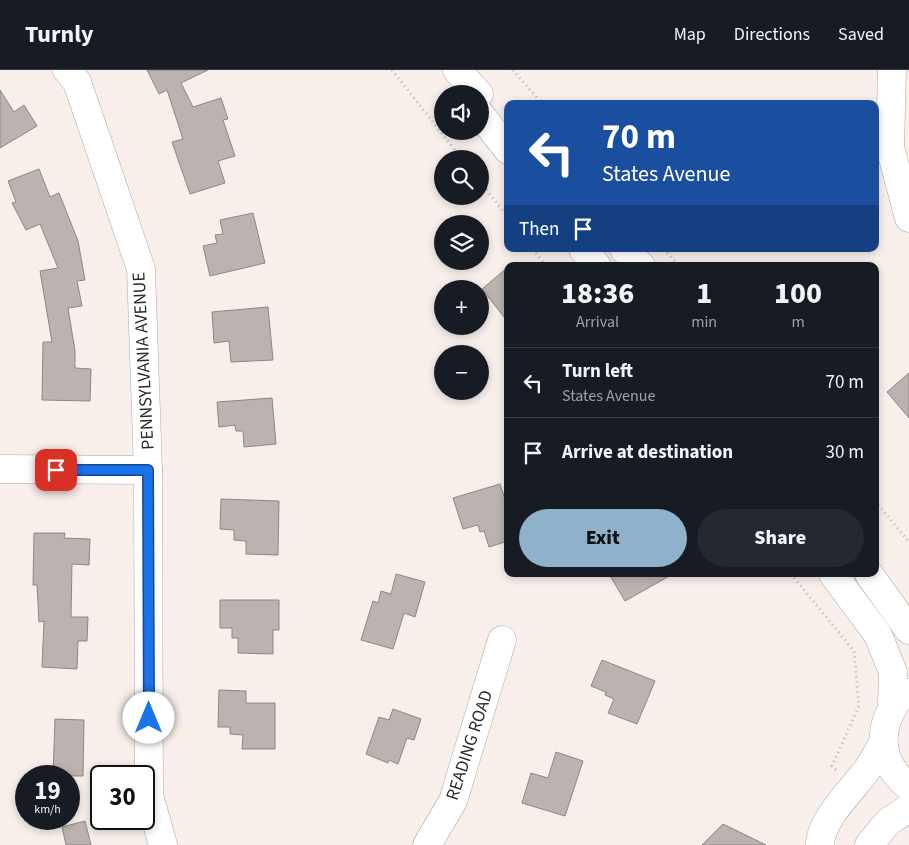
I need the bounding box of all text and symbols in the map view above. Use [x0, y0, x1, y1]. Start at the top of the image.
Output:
text: Turnly [25, 17, 94, 52]
text: Map [674, 22, 706, 47]
text: Directions [734, 22, 810, 47]
text: Saved [838, 22, 884, 47]
map controls [434, 85, 489, 400]
button: sound [434, 85, 489, 140]
text: 70 m [602, 112, 676, 162]
icon: left [519, 120, 584, 185]
button: search [434, 150, 489, 205]
text: States Avenue [602, 158, 730, 190]
button: layers [434, 215, 489, 270]
icon: arrive [569, 215, 597, 243]
text: Then [519, 216, 559, 243]
street label: PENNSYLVANIA AVENUE [126, 272, 161, 450]
text: 18:36 [561, 272, 634, 315]
text: 1 [696, 272, 712, 315]
text: 100 [774, 272, 822, 315]
button: + [434, 280, 489, 335]
text: Arrival [576, 311, 619, 333]
text: min [691, 311, 717, 333]
text: m [791, 311, 805, 333]
button: − [434, 345, 489, 400]
text: Turn left [562, 358, 633, 385]
icon: left [519, 369, 547, 397]
text: 70 m [826, 369, 864, 396]
text: States Avenue [562, 385, 655, 407]
icon: arrive [519, 439, 547, 467]
text: Arrive at destination [562, 439, 733, 466]
text: 30 m [826, 439, 864, 466]
pin [35, 449, 77, 491]
icon: arrive [42, 456, 70, 484]
button: Exit [519, 509, 687, 567]
button: Share [697, 509, 864, 567]
street label: READING ROAD [440, 687, 499, 803]
position arrow [122, 691, 174, 743]
speed limit sign: 30 [90, 765, 155, 830]
text: 19 [34, 773, 61, 809]
text: km/h [34, 801, 61, 818]

